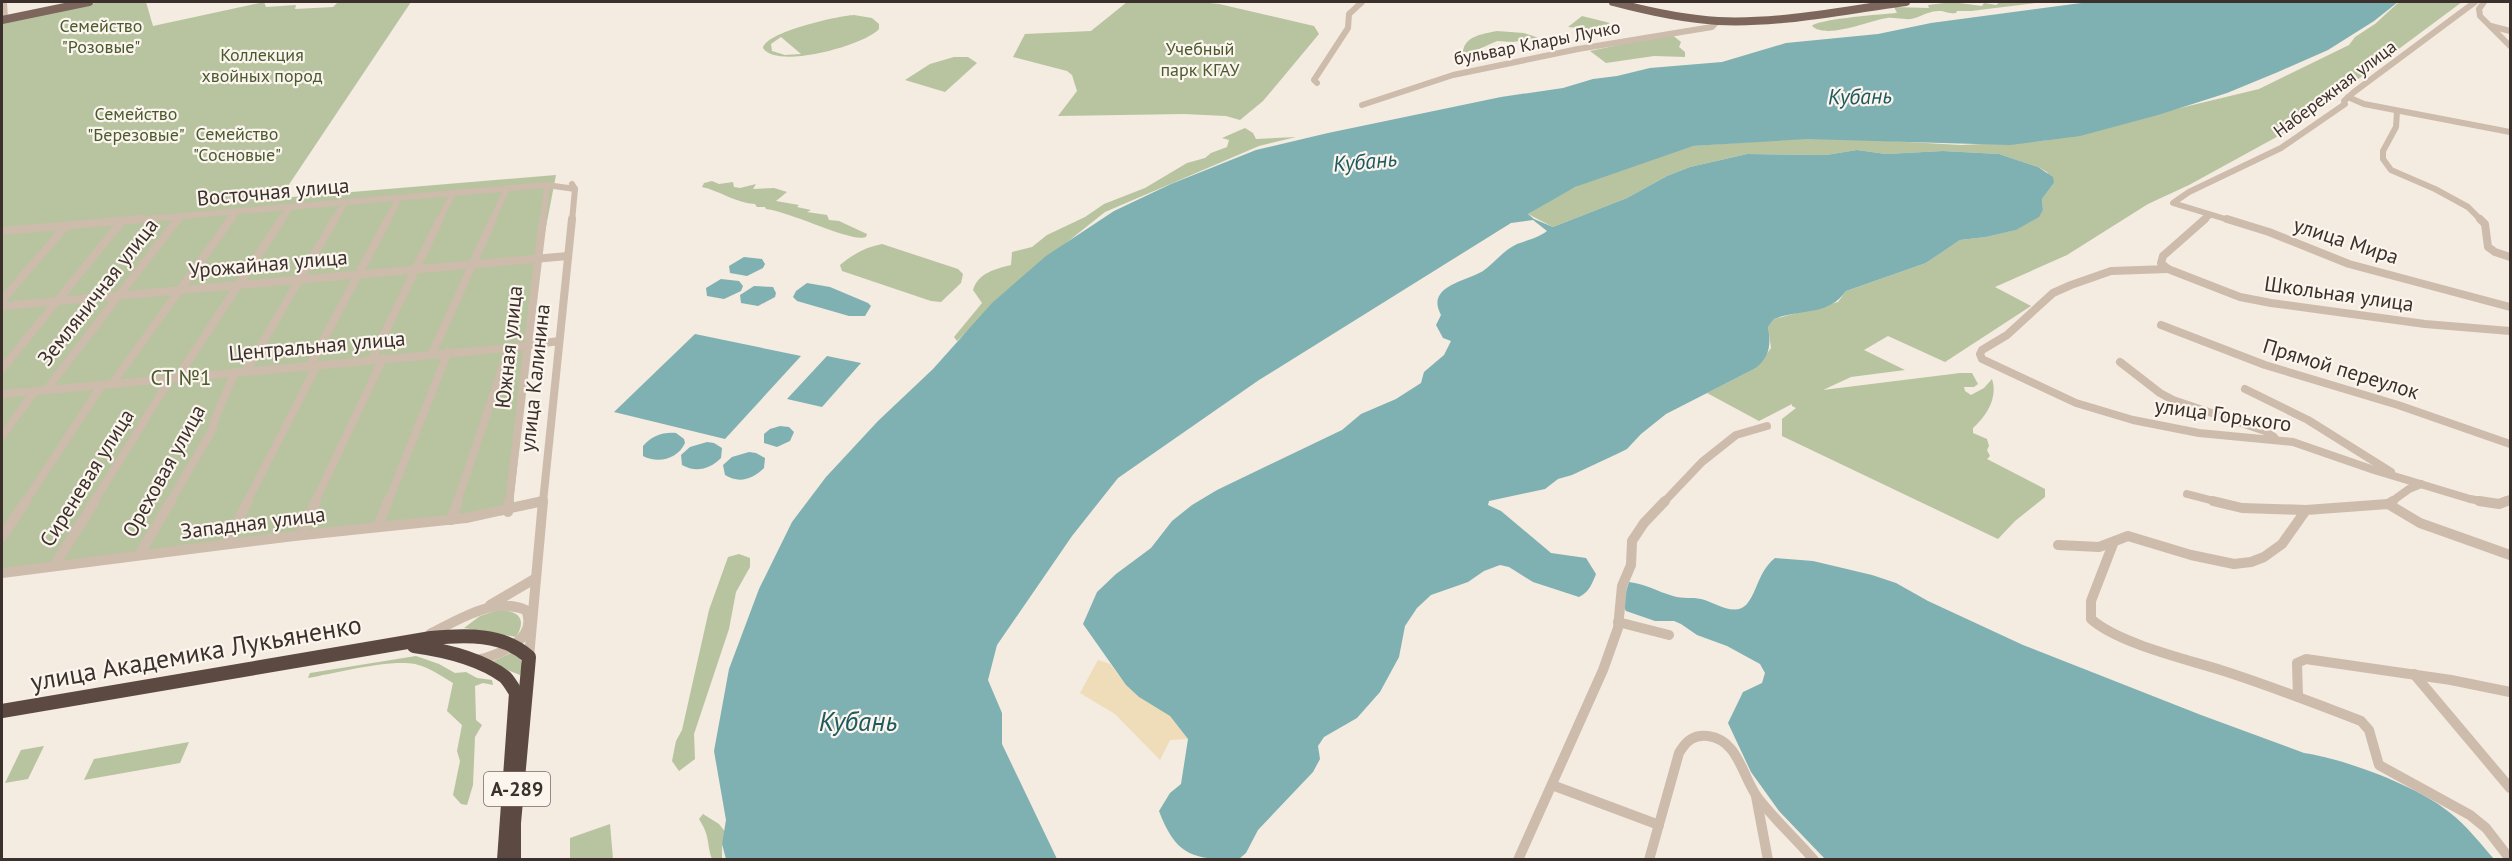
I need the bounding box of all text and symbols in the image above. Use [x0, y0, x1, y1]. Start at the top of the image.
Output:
park label: Семейство "Розовые" [60, 14, 143, 58]
street label: бульвар Клары Лучко [1452, 15, 1622, 70]
street label: Набережная улица [2269, 35, 2401, 142]
park label: Учебный парк КГАУ [1160, 37, 1240, 81]
park label: Коллекция хвойных пород [201, 43, 323, 87]
water label: Кубань [1828, 81, 1892, 111]
park label: Семейство "Березовые" [87, 102, 185, 146]
park label: Семейство "Сосновые" [193, 122, 281, 166]
water label: Кубань [1332, 144, 1398, 178]
street label: Восточная улица [196, 171, 350, 212]
street label: улица Мира [2290, 211, 2402, 270]
street label: Земляничная улица [32, 212, 164, 371]
street label: Урожайная улица [187, 243, 349, 284]
street label: Школьная улица [2263, 270, 2415, 317]
street label: Южная улица [489, 284, 528, 410]
street label: улица Калинина [513, 303, 556, 453]
street label: Центральная улица [228, 324, 406, 367]
street label: Прямой переулок [2260, 332, 2423, 405]
park label: СТ №1 [150, 364, 212, 391]
street label: улица Горького [2153, 392, 2293, 437]
street label: Ореховая улица [116, 400, 211, 542]
street label: Сиреневая улица [33, 404, 140, 552]
street label: Западная улица [179, 500, 327, 545]
street label: улица Академика Лукьяненко [28, 607, 364, 698]
water label: Кубань [819, 704, 897, 738]
road number: А-289 [484, 772, 550, 806]

